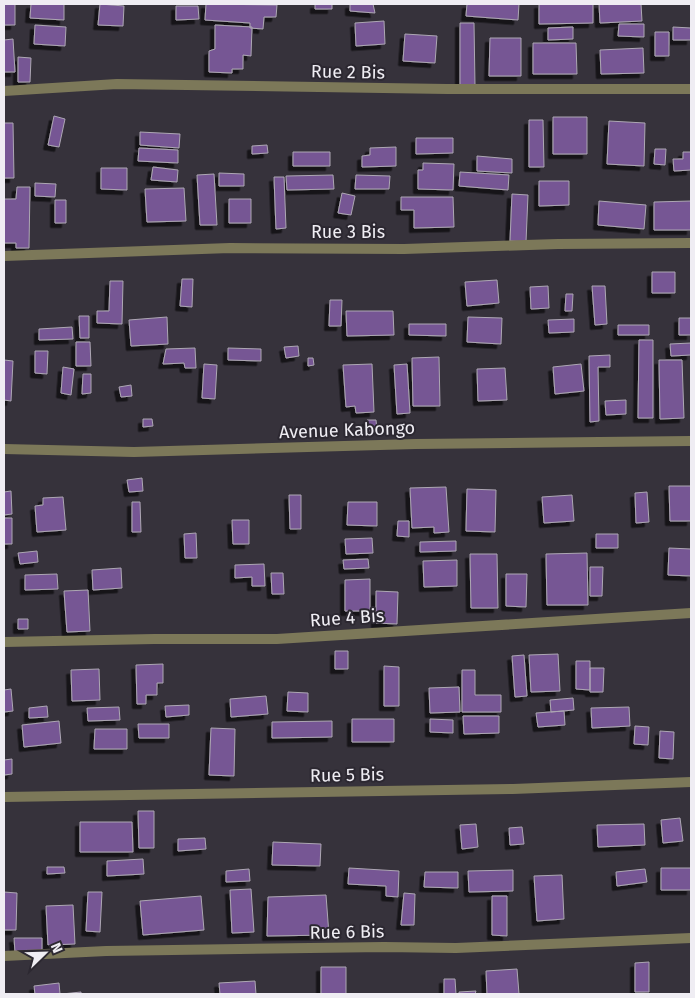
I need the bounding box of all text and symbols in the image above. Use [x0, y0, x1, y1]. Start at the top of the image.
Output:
street label: Rue 2 Bis [311, 60, 385, 84]
street label: Rue 3 Bis [311, 221, 385, 243]
street label: Avenue Kabongo [279, 417, 415, 443]
street label: Rue 4 Bis [309, 604, 385, 632]
street label: Rue 5 Bis [310, 763, 384, 787]
street label: Rue 6 Bis [309, 920, 385, 944]
north arrow [20, 928, 70, 978]
text: N [47, 941, 66, 956]

